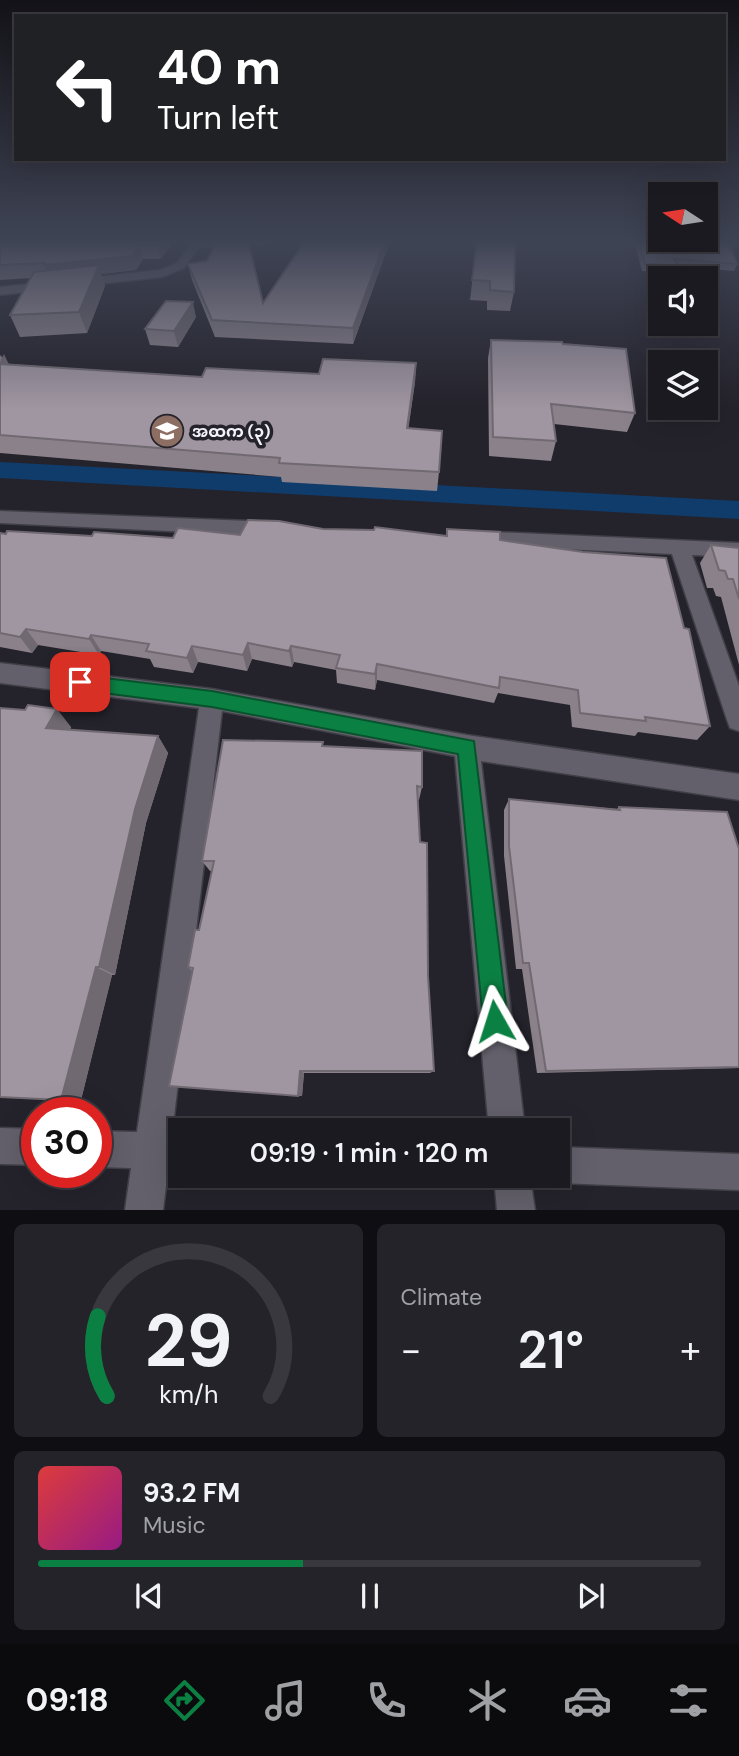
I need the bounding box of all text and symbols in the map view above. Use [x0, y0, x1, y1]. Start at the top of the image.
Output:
text: 40 m [157, 35, 281, 99]
icon: left [42, 42, 133, 133]
text: Turn left [157, 97, 279, 139]
north arrow [648, 182, 718, 252]
map controls [648, 182, 718, 420]
button: sound [648, 266, 718, 336]
button: layers [648, 350, 718, 420]
school or university icon: အထက (၃) [148, 412, 186, 450]
place label: အထက (၃) [192, 421, 270, 445]
pin [50, 652, 110, 712]
icon: arrive [61, 663, 99, 701]
position arrow [458, 984, 532, 1058]
speed limit sign: 30 [21, 1097, 112, 1188]
text: 09:19 · 1 min · 120 m [250, 1136, 488, 1170]
text: Climate [401, 1282, 482, 1312]
text: 29 [144, 1295, 232, 1390]
text: 21° [517, 1316, 584, 1384]
text: − [401, 1325, 421, 1375]
text: + [680, 1325, 701, 1375]
text: km/h [159, 1378, 218, 1411]
text: 93.2 FM [143, 1476, 240, 1510]
text: Music [143, 1510, 206, 1540]
icon: previous [130, 1577, 168, 1615]
icon: pause [351, 1577, 389, 1615]
icon: next [572, 1577, 610, 1615]
icon: directions [160, 1676, 209, 1725]
icon: music [261, 1676, 310, 1725]
icon: phone [362, 1676, 411, 1725]
icon: climate [463, 1676, 512, 1725]
icon: car [563, 1676, 612, 1725]
icon: filters [664, 1676, 713, 1725]
text: 09:18 [26, 1679, 109, 1721]

